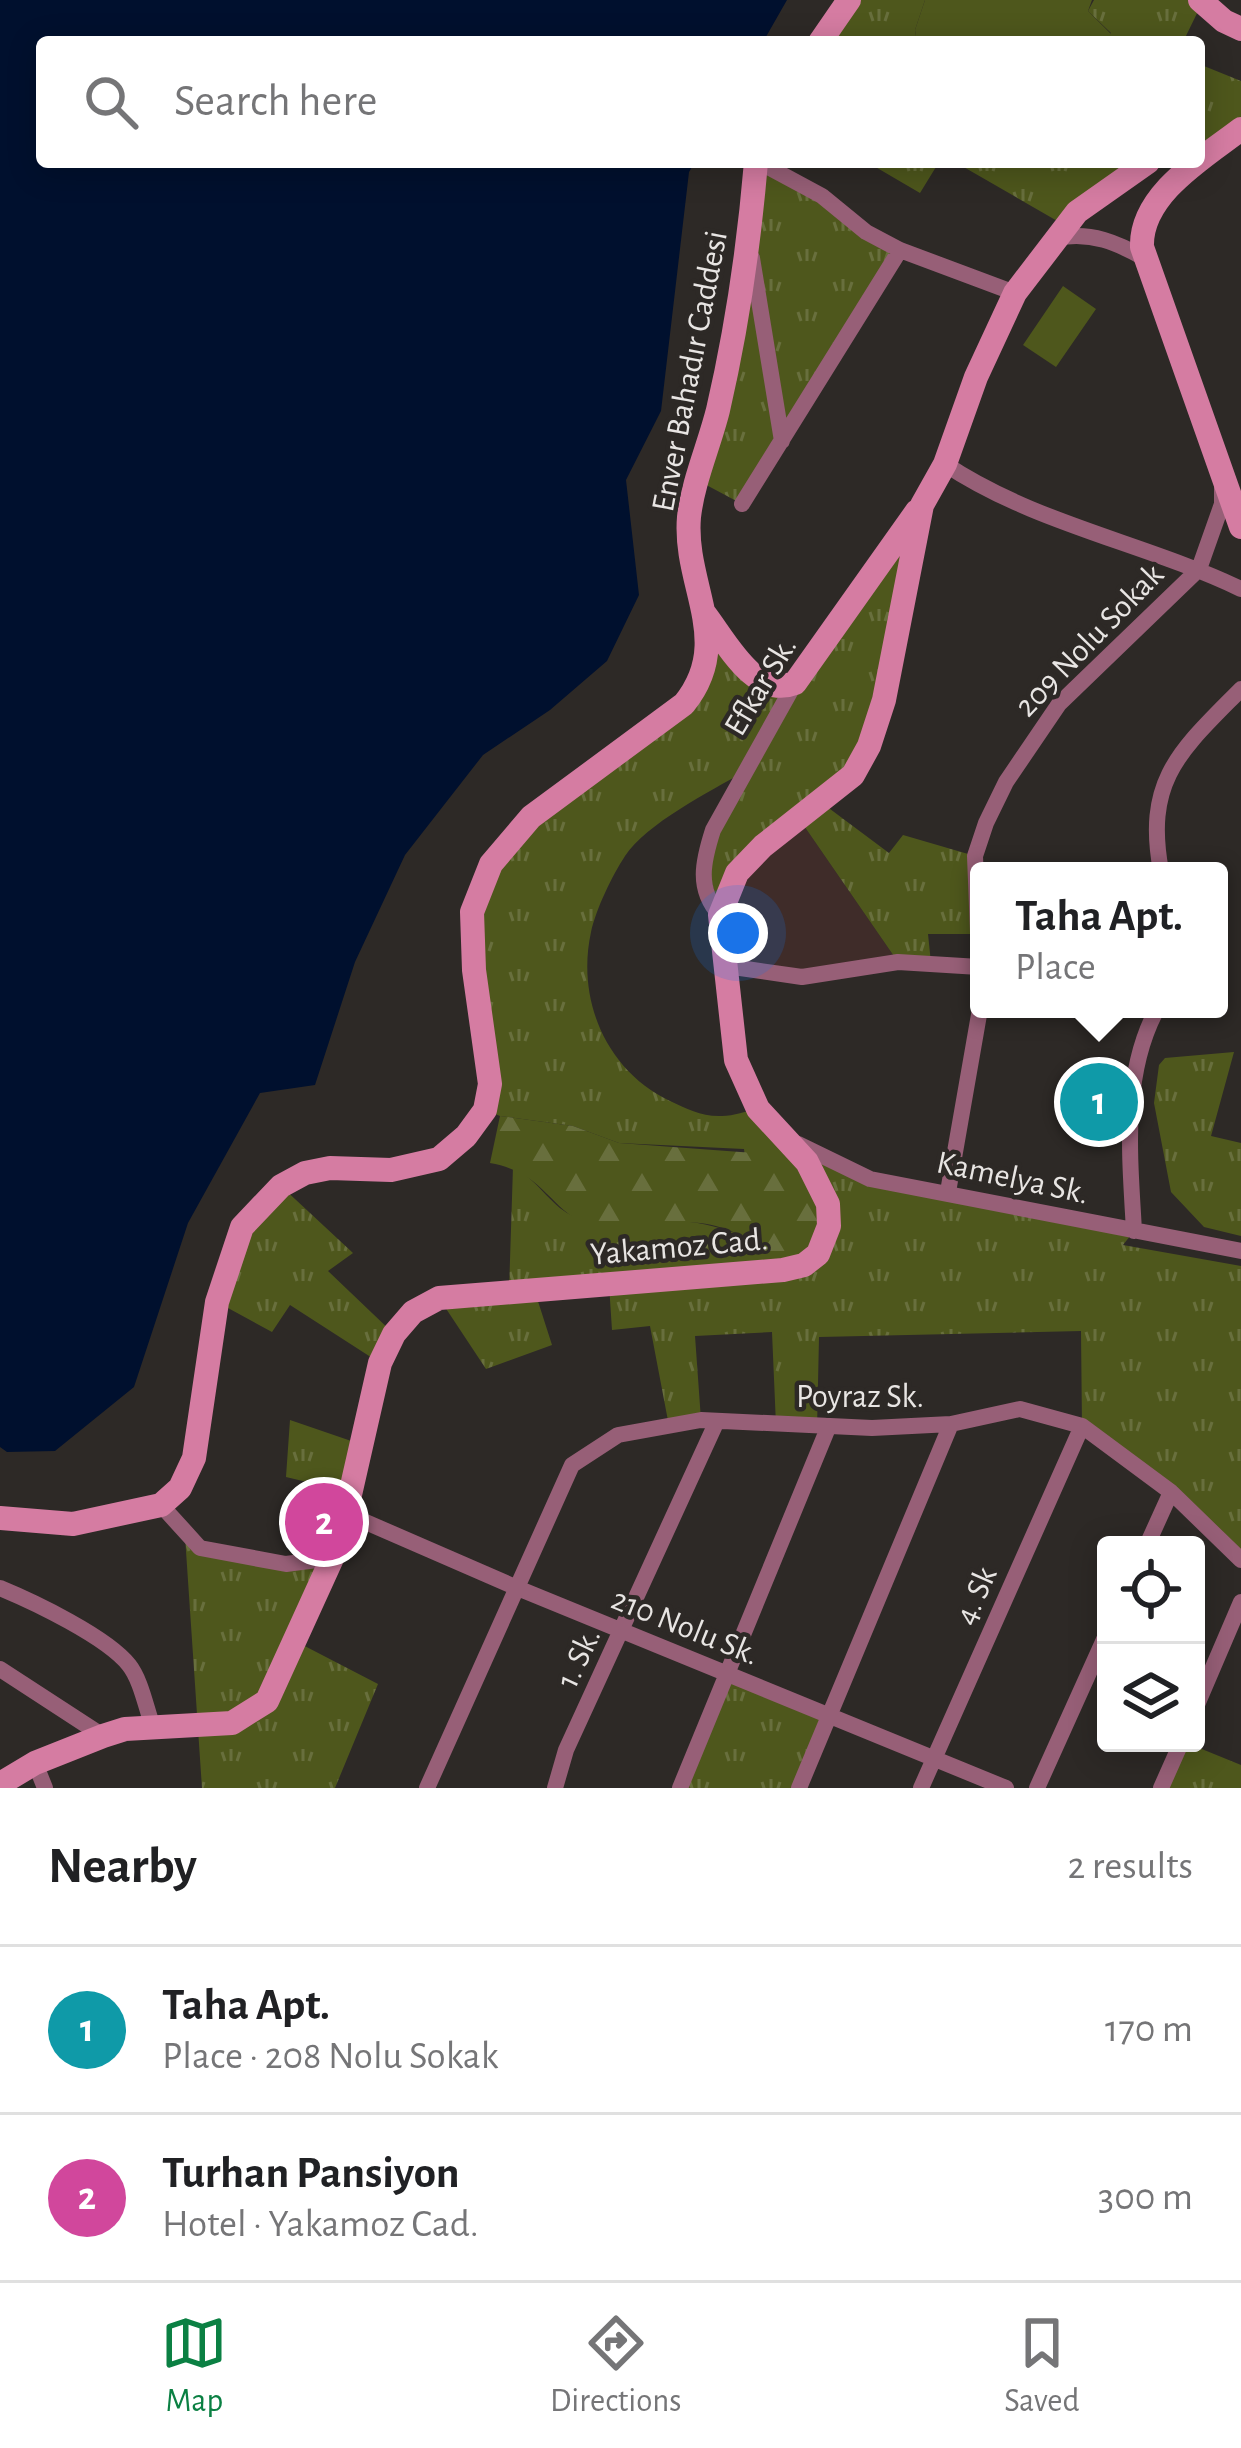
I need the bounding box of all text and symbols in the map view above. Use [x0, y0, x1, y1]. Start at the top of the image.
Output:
search box [36, 36, 1205, 168]
icon: search [78, 69, 144, 135]
text: Search here [174, 79, 377, 124]
street label: Enver Bahadır Caddesi [647, 228, 734, 515]
street label: 209 Nolu Sokak [1009, 558, 1170, 723]
street label: Efkar Sk. [719, 631, 803, 742]
popup [970, 862, 1228, 1018]
text: Taha Apt. [1015, 894, 1183, 939]
your location [708, 903, 768, 963]
text: Place [1015, 948, 1096, 987]
pin: 1 [1060, 1057, 1138, 1147]
street label: Kamelya Sk. [933, 1146, 1091, 1211]
street label: Yakamoz Cad. [589, 1223, 769, 1272]
street label: Poyraz Sk. [796, 1381, 924, 1414]
pin: 2 [285, 1477, 363, 1567]
map controls [1097, 1536, 1205, 1752]
button: locate [1097, 1536, 1205, 1644]
street label: 4. Sk [949, 1562, 1003, 1630]
street label: 210 Nolu Sk. [607, 1583, 763, 1672]
street label: 1. Sk. [551, 1623, 607, 1693]
button: layers [1097, 1644, 1205, 1752]
text: Nearby [48, 1841, 197, 1892]
text: 2 results [1067, 1847, 1193, 1886]
text: Taha Apt. [162, 1983, 330, 2028]
text: 1 [80, 2010, 94, 2049]
text: 170 m [1105, 2010, 1193, 2049]
text: Place · 208 Nolu Sokak [162, 2037, 499, 2076]
text: Turhan Pansiyon [162, 2151, 459, 2196]
text: 2 [78, 2178, 96, 2217]
text: 300 m [1098, 2178, 1193, 2217]
text: Hotel · Yakamoz Cad. [162, 2205, 479, 2244]
tab: Map [161, 2310, 227, 2422]
tab: Directions [550, 2310, 681, 2422]
tab: Saved [1004, 2310, 1080, 2422]

